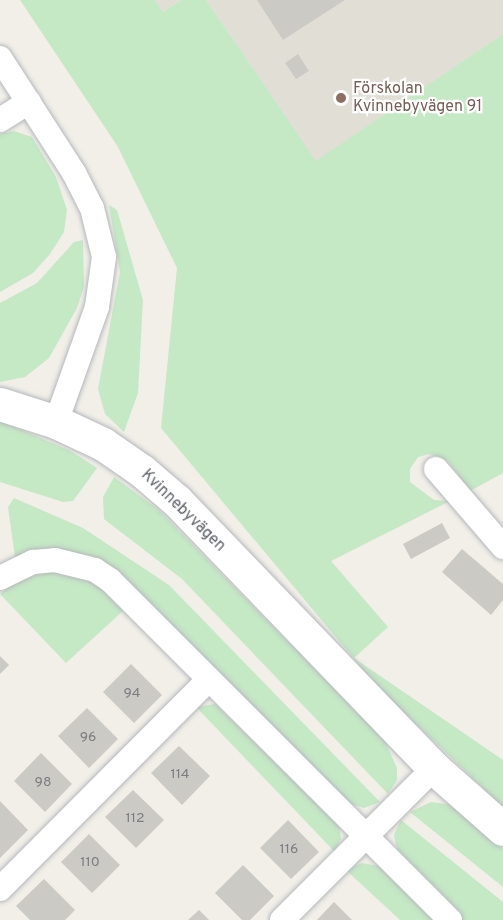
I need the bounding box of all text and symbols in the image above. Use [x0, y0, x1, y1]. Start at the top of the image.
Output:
place label: Förskolan Kvinnebyvägen 91 [353, 79, 482, 117]
marker: Förskolan Kvinnebyvägen 91 [334, 91, 348, 105]
street label: Kvinnebyvägen [137, 466, 229, 556]
house number: 94 [123, 686, 141, 702]
house number: 96 [80, 730, 96, 746]
house number: 114 [171, 767, 189, 783]
house number: 98 [35, 775, 51, 791]
house number: 112 [125, 811, 145, 827]
house number: 116 [280, 842, 298, 858]
house number: 110 [80, 855, 100, 871]

